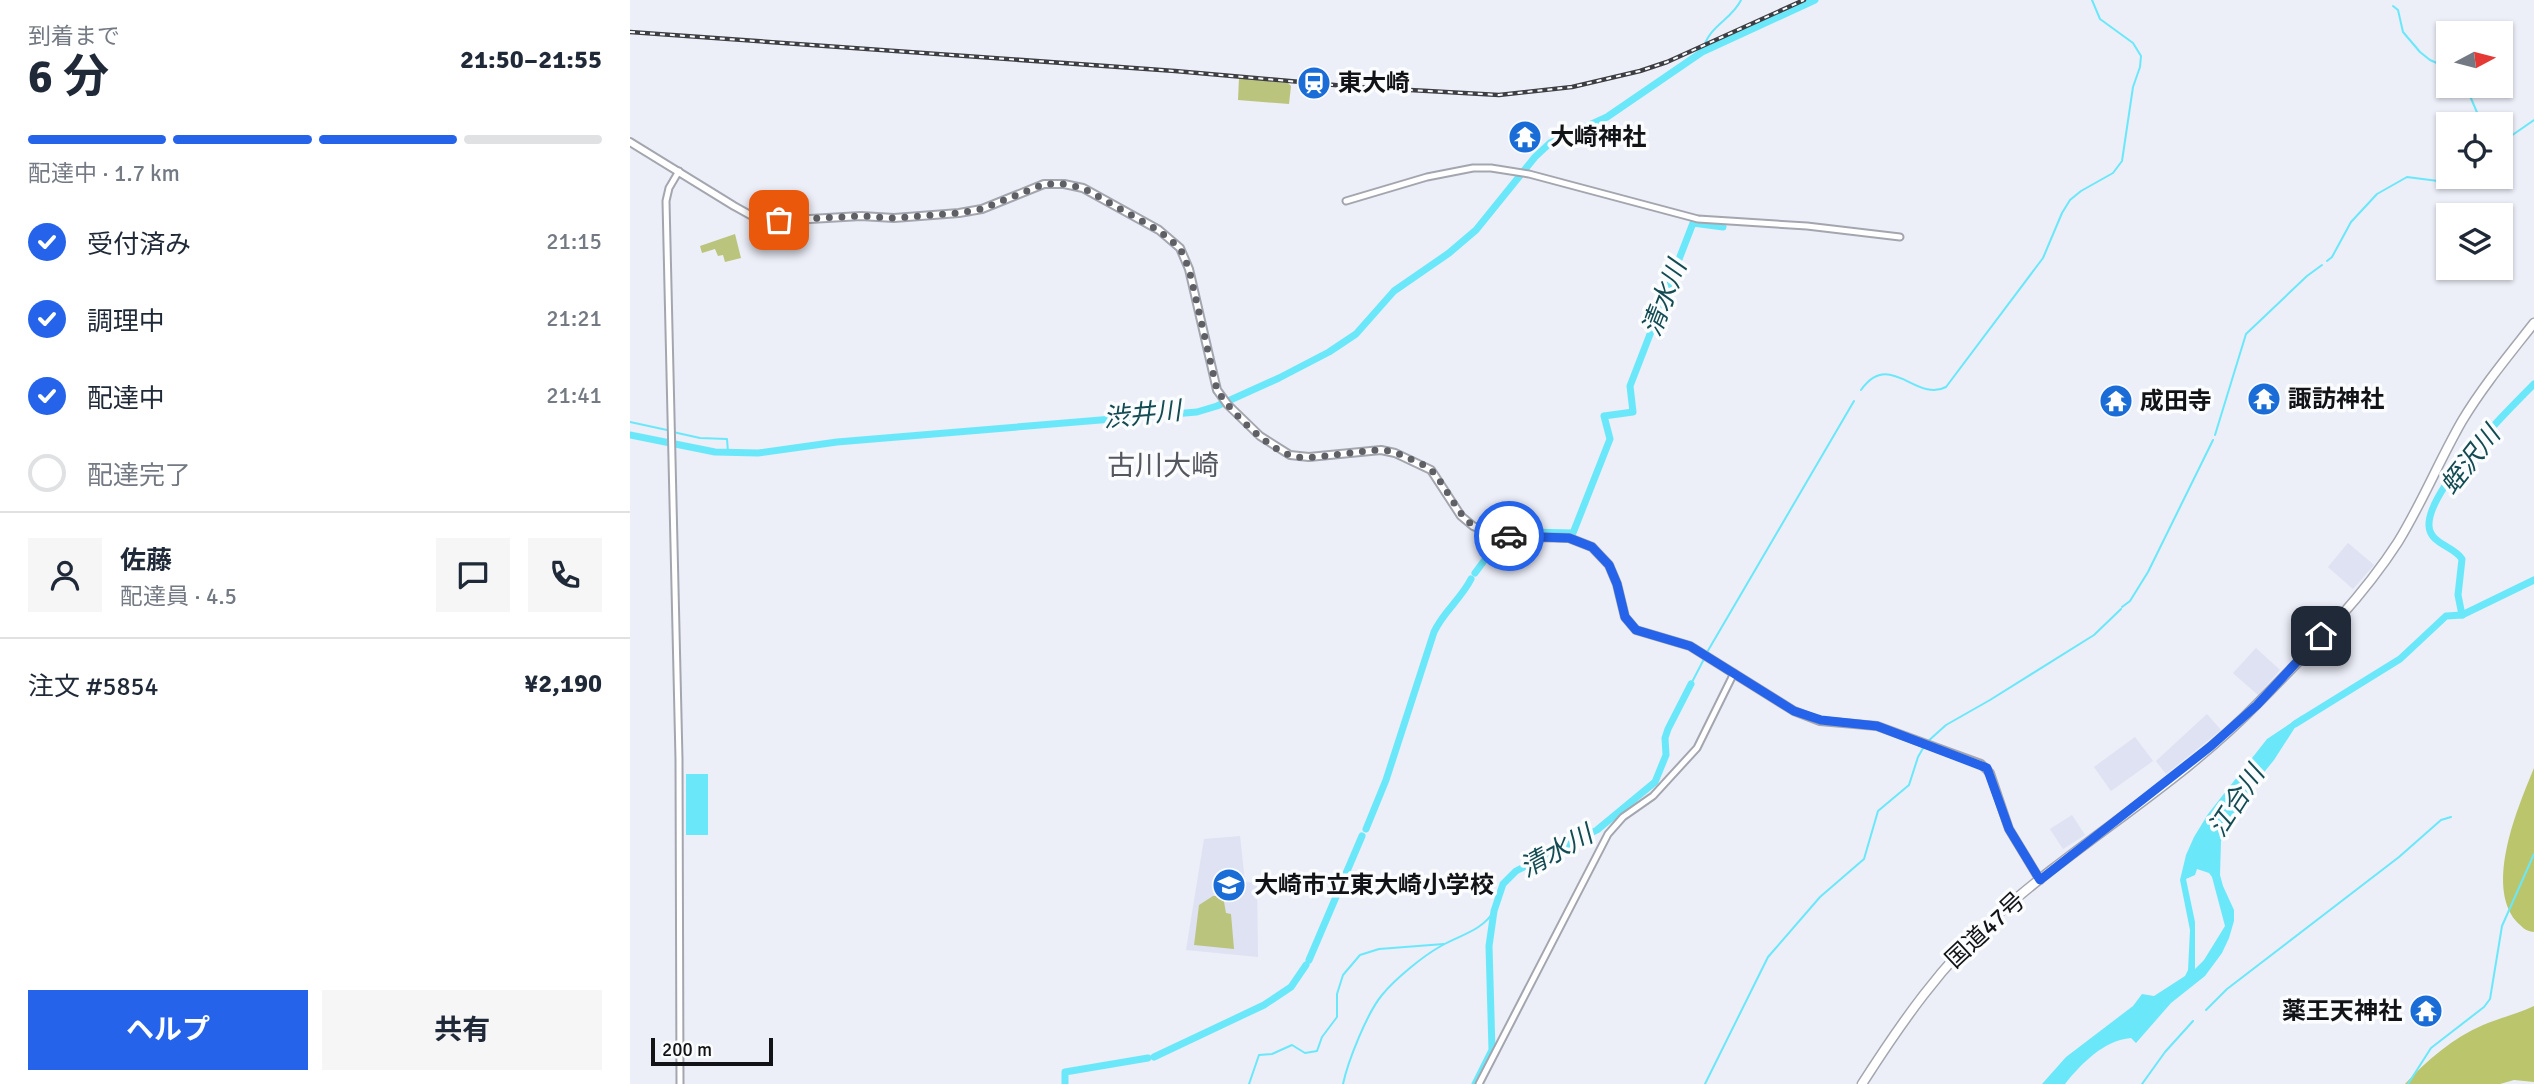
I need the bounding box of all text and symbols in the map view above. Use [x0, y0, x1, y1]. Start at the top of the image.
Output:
north arrow [2436, 21, 2513, 98]
map controls [2436, 21, 2513, 280]
text: 到着まで [28, 22, 120, 51]
text: 21:50–21:55 [460, 44, 602, 76]
text: 6 分 [28, 49, 109, 105]
station icon: 東大崎 [1295, 64, 1333, 102]
place label: 東大崎 [1338, 68, 1410, 98]
button: locate [2436, 112, 2513, 189]
temple icon: 大崎神社 [1506, 118, 1544, 156]
place label: 大崎神社 [1550, 122, 1646, 152]
text: 配達中 · 1.7 km [28, 159, 180, 188]
pin [749, 190, 809, 250]
icon: bag [760, 201, 798, 239]
button: layers [2436, 203, 2513, 280]
icon: check [28, 223, 66, 261]
text: 21:15 [546, 227, 602, 256]
text: 受付済み [87, 229, 191, 261]
water label: 清水川 [1636, 253, 1695, 341]
icon: check [28, 300, 66, 338]
text: 21:21 [546, 304, 602, 333]
text: 調理中 [87, 306, 165, 338]
icon: check [28, 377, 66, 415]
temple icon: 諏訪神社 [2245, 380, 2283, 418]
text: 21:41 [546, 381, 602, 410]
temple icon: 成田寺 [2097, 382, 2135, 420]
text: 配達中 [87, 383, 165, 415]
place label: 諏訪神社 [2288, 384, 2384, 414]
place label: 成田寺 [2140, 386, 2212, 416]
water label: 渋井川 [1102, 395, 1186, 435]
water label: 蛭沢川 [2434, 418, 2509, 501]
district label: 古川大崎 [1107, 449, 1219, 483]
text: 配達完了 [87, 460, 191, 492]
courier [1474, 501, 1544, 571]
icon: car [1490, 517, 1528, 555]
button: person [28, 538, 102, 612]
button: chat [436, 538, 510, 612]
button: phone [528, 538, 602, 612]
text: 佐藤 [120, 545, 172, 577]
text: 配達員 · 4.5 [120, 582, 237, 611]
pin [2291, 606, 2351, 666]
icon: home [2302, 617, 2340, 655]
text: ¥2,190 [524, 668, 602, 700]
text: 注文 #5854 [28, 671, 159, 703]
water label: 江合川 [2202, 758, 2273, 843]
water label: 清水川 [1515, 818, 1601, 885]
school or university icon: 大崎市立東大崎小学校 [1210, 866, 1248, 904]
place label: 大崎市立東大崎小学校 [1254, 870, 1494, 900]
street label: 国道47号 [1939, 886, 2031, 974]
button: ヘルプ [28, 990, 308, 1070]
button: 共有 [322, 990, 602, 1070]
temple icon: 薬王天神社 [2407, 992, 2445, 1030]
place label: 薬王天神社 [2282, 996, 2402, 1026]
scale bar [651, 1035, 774, 1067]
text: 200 m [662, 1038, 712, 1062]

